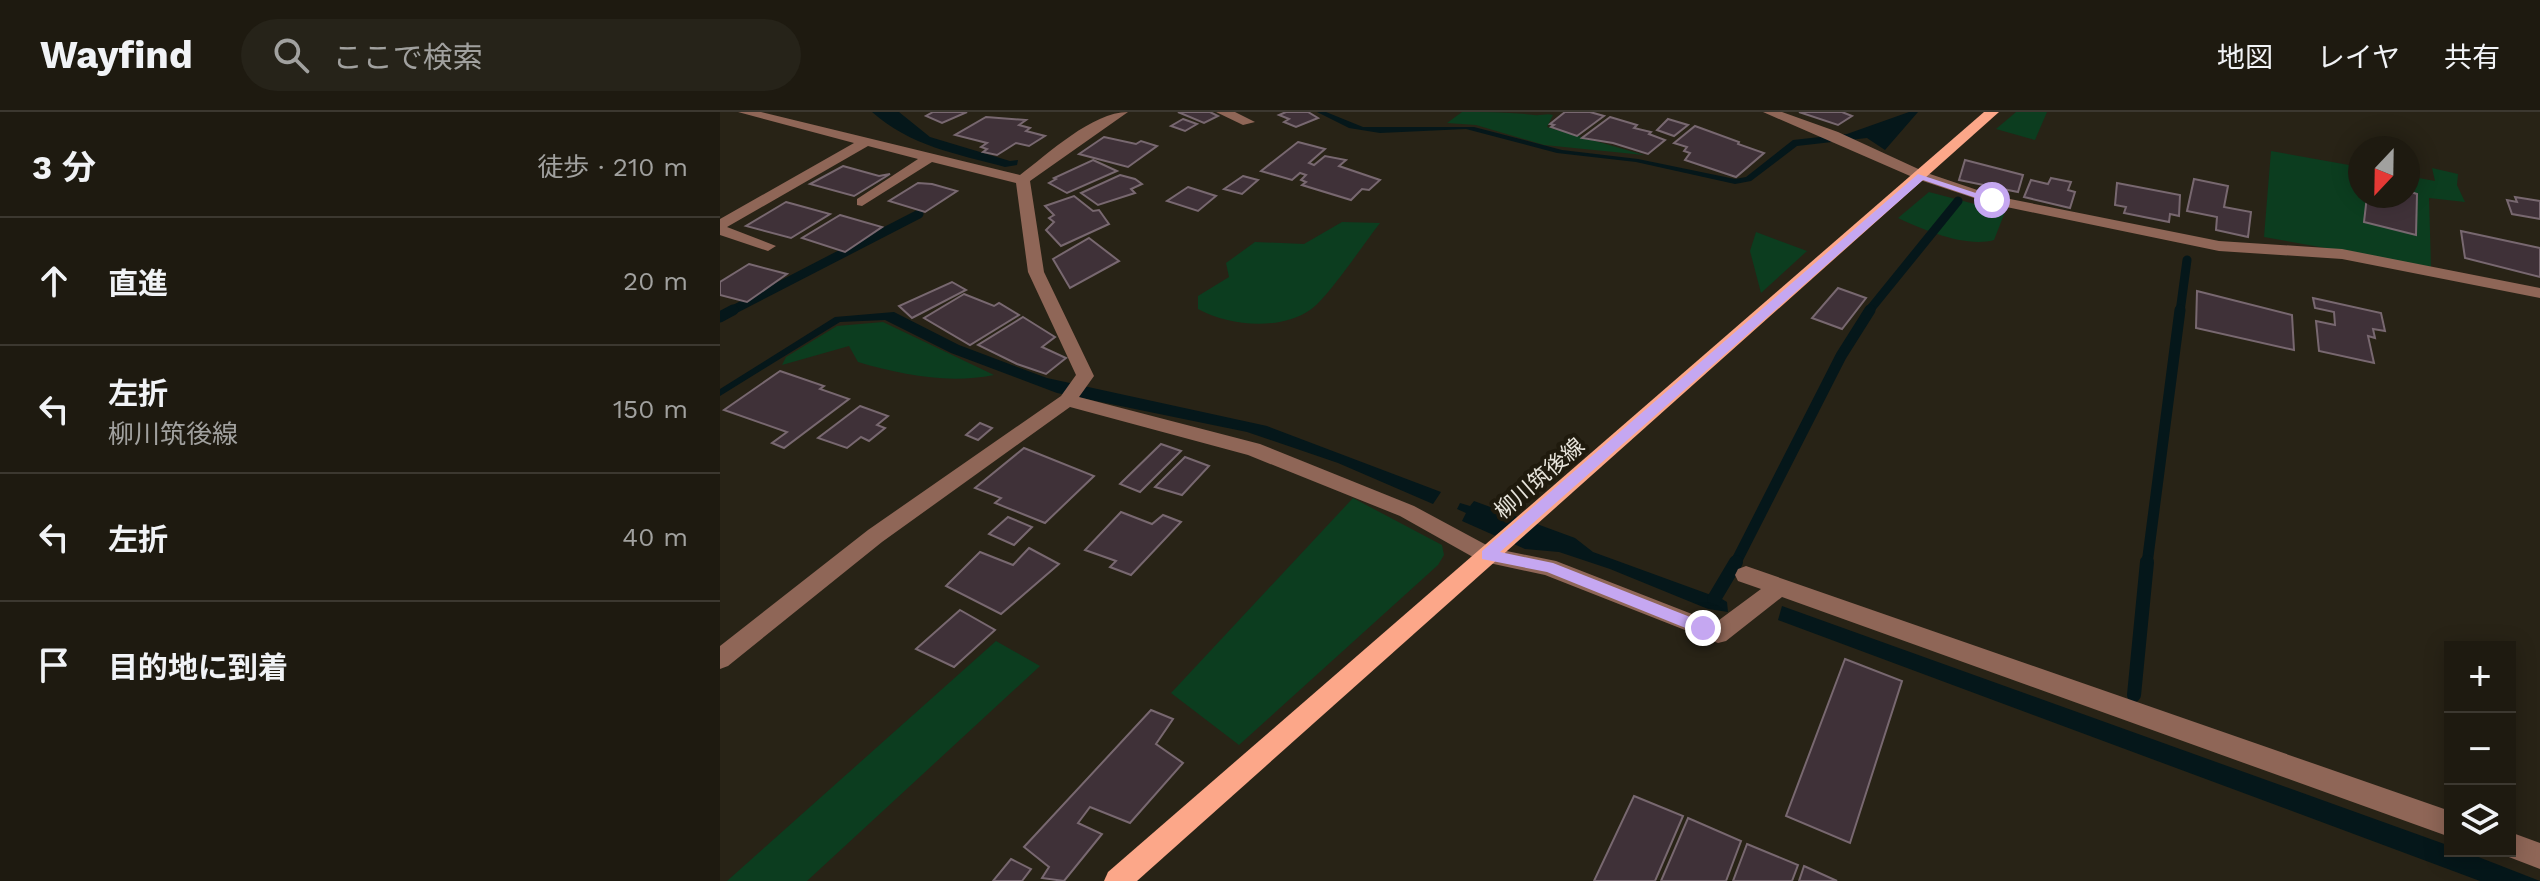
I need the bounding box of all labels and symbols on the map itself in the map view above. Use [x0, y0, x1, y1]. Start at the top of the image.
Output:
north arrow [2348, 136, 2420, 208]
route start [1974, 182, 2010, 218]
street label: 柳川筑後線 [1490, 433, 1589, 524]
route end [1685, 610, 1721, 646]

